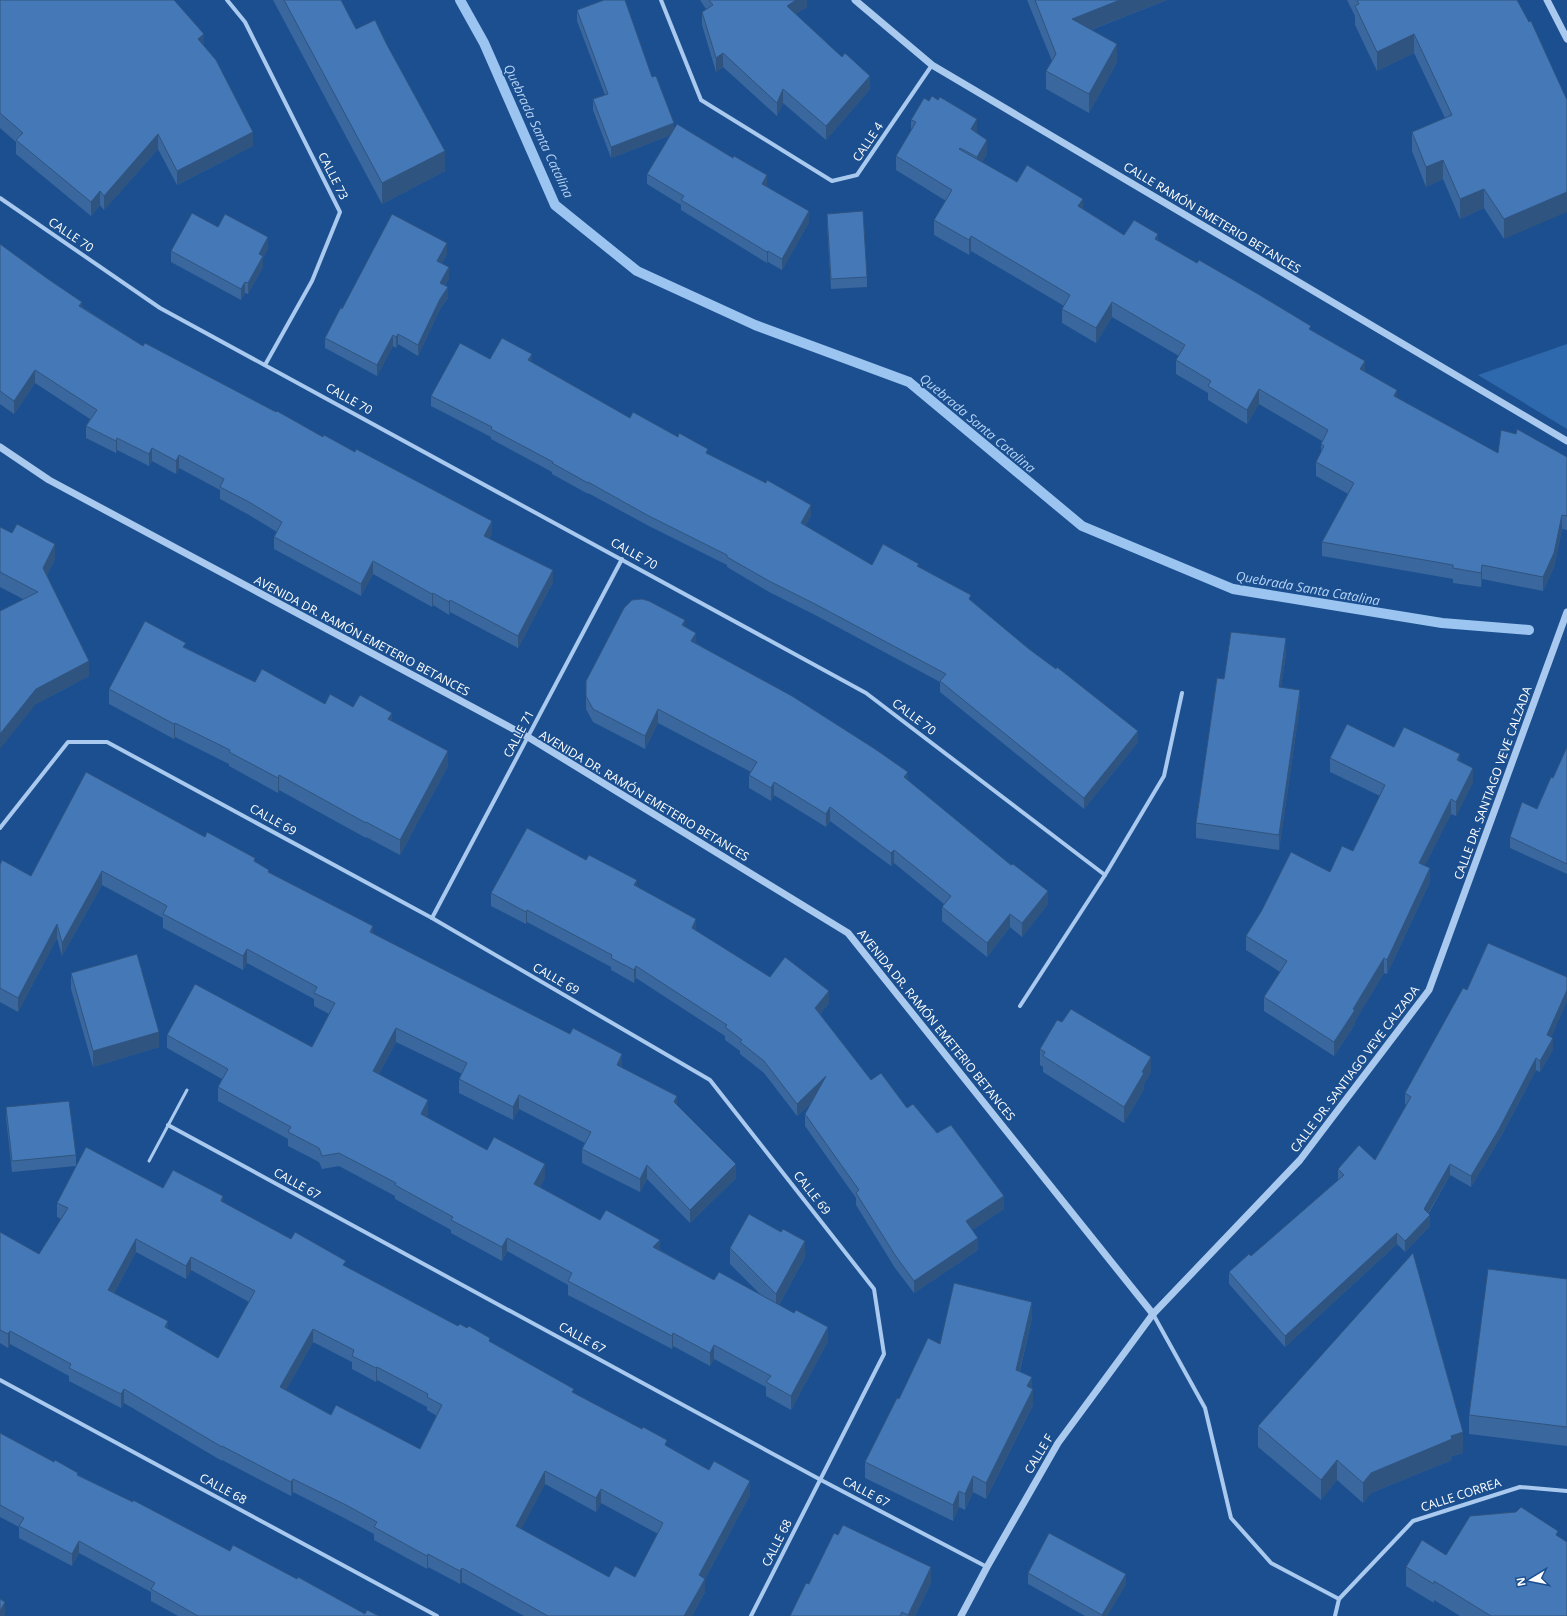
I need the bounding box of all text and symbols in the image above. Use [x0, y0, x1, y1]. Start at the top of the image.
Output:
water label: Quebrada Santa Catalina [500, 61, 578, 202]
street label: CALLE 4 [848, 118, 887, 165]
street label: CALLE 73 [314, 149, 353, 203]
street label: CALLE RAMÓN EMETERIO BETANCES [1121, 158, 1304, 277]
street label: CALLE 70 [45, 213, 97, 256]
water label: Quebrada Santa Catalina [916, 369, 1040, 477]
street label: CALLE 70 [323, 379, 376, 418]
street label: CALLE 70 [608, 534, 661, 573]
water label: Quebrada Santa Catalina [1235, 566, 1382, 610]
street label: AVENIDA DR. RAMÓN EMETERIO BETANCES [251, 571, 473, 700]
street label: CALLE DR. SANTIAGO VEVE CALZADA [1450, 683, 1536, 882]
street label: CALLE 70 [889, 694, 940, 739]
street label: CALLE 71 [499, 707, 538, 760]
street label: AVENIDA DR. RAMÓN EMETERIO BETANCES [536, 726, 752, 865]
street label: CALLE 69 [247, 800, 300, 839]
street label: AVENIDA DR. RAMÓN EMETERIO BETANCES [854, 925, 1019, 1124]
street label: CALLE 69 [530, 958, 583, 999]
street label: CALLE DR. SANTIAGO VEVE CALZADA [1286, 982, 1423, 1156]
street label: CALLE 67 [271, 1164, 324, 1203]
street label: CALLE 69 [790, 1167, 835, 1218]
street label: CALLE 67 [556, 1318, 609, 1357]
street label: CALLE F [1020, 1431, 1057, 1477]
street label: CALLE 68 [197, 1469, 250, 1508]
street label: CALLE 67 [840, 1472, 893, 1511]
street label: CALLE CORREA [1419, 1473, 1504, 1515]
street label: CALLE 68 [757, 1516, 796, 1569]
north arrow [1511, 1560, 1551, 1600]
text: N [1512, 1576, 1529, 1588]

